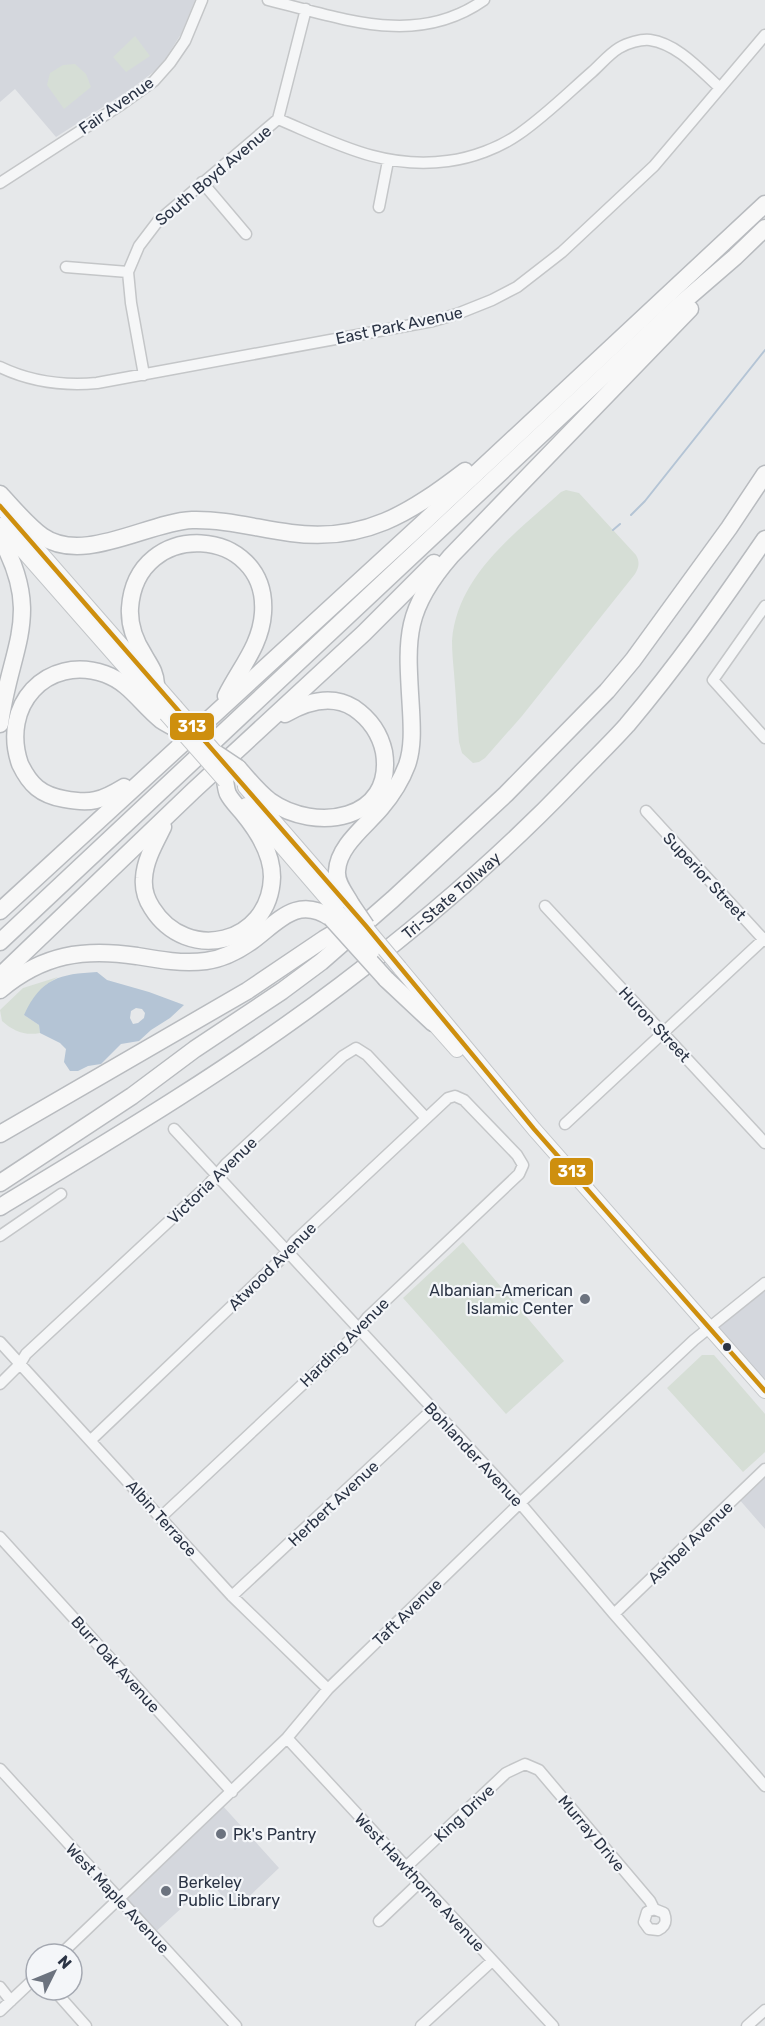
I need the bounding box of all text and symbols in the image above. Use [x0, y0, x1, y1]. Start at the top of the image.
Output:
street label: Fair Avenue [75, 73, 157, 138]
street label: South Boyd Avenue [151, 121, 275, 230]
street label: East Park Avenue [334, 303, 464, 348]
line badge: 313 [169, 712, 215, 741]
text: 313 [178, 717, 206, 736]
street label: Superior Street [659, 829, 750, 924]
street label: Tri-State Tollway [398, 848, 505, 943]
street label: Huron Street [615, 983, 694, 1066]
street label: Victoria Avenue [164, 1133, 261, 1228]
line badge: 313 [549, 1157, 594, 1186]
text: 313 [558, 1162, 586, 1181]
street label: Atwood Avenue [224, 1218, 320, 1314]
place label: Albanian-American Islamic Center [429, 1281, 573, 1318]
marker: Albanian-American Islamic Center [578, 1292, 592, 1306]
street label: Harding Avenue [296, 1294, 393, 1391]
unlabelled marker [721, 1341, 733, 1353]
street label: Bohlander Avenue [420, 1398, 527, 1510]
street label: Herbert Avenue [284, 1457, 383, 1550]
street label: Albin Terrace [122, 1476, 201, 1561]
street label: Ashbel Avenue [644, 1497, 737, 1588]
street label: Taft Avenue [369, 1575, 446, 1650]
street label: Burr Oak Avenue [67, 1612, 164, 1717]
street label: King Drive [430, 1781, 498, 1846]
street label: Murray Drive [554, 1791, 629, 1875]
street label: West Hawthorne Avenue [351, 1809, 489, 1956]
place label: Pk's Pantry [233, 1825, 317, 1844]
marker: Pk's Pantry [214, 1827, 228, 1841]
street label: West Maple Avenue [62, 1839, 173, 1957]
place label: Berkeley Public Library [178, 1873, 280, 1910]
marker: Berkeley Public Library [159, 1884, 173, 1898]
north arrow [24, 1942, 84, 2002]
text: N [54, 1951, 75, 1973]

